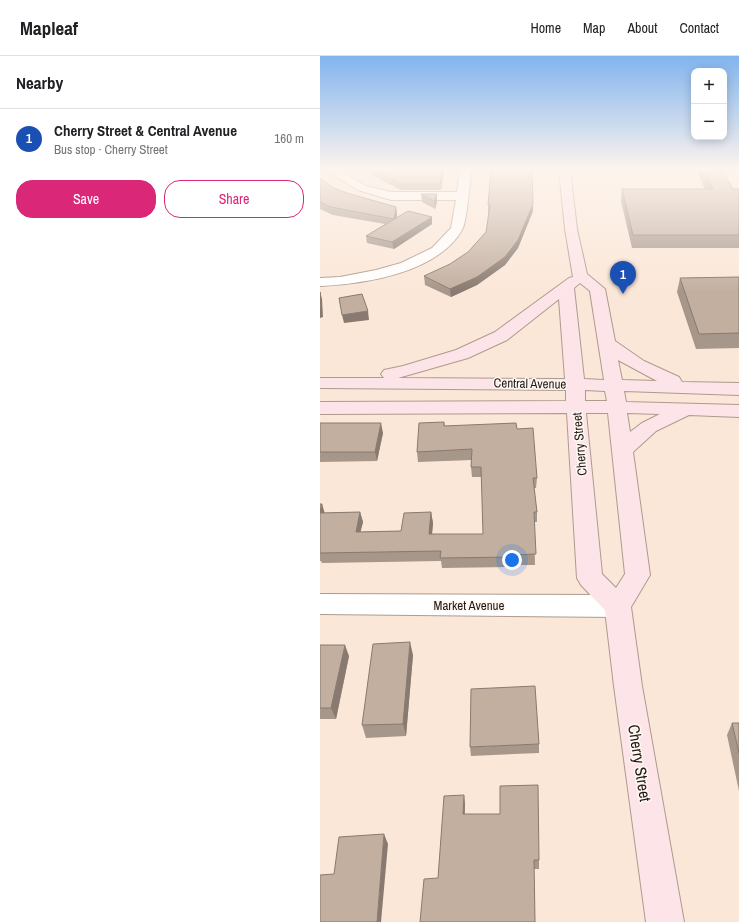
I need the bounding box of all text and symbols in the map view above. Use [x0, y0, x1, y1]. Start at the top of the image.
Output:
text: Mapleaf [20, 15, 78, 41]
text: Home [530, 19, 561, 37]
text: Map [583, 19, 605, 37]
text: About [627, 19, 657, 37]
text: Contact [679, 19, 719, 37]
map controls [691, 68, 727, 140]
button: + [691, 68, 727, 104]
text: Nearby [16, 71, 63, 94]
button: − [691, 104, 727, 140]
text: Cherry Street & Central Avenue [54, 120, 237, 141]
text: 1 [26, 130, 32, 147]
text: 160 m [274, 130, 304, 147]
text: Bus stop · Cherry Street [54, 141, 168, 158]
button: Save [16, 180, 156, 218]
button: Share [164, 180, 304, 218]
pin: 1 [610, 261, 636, 294]
street label: Central Avenue [493, 374, 567, 393]
street label: Cherry Street [568, 412, 591, 476]
your location [502, 550, 522, 570]
street label: Market Avenue [434, 597, 505, 614]
street label: Cherry Street [623, 723, 657, 804]

